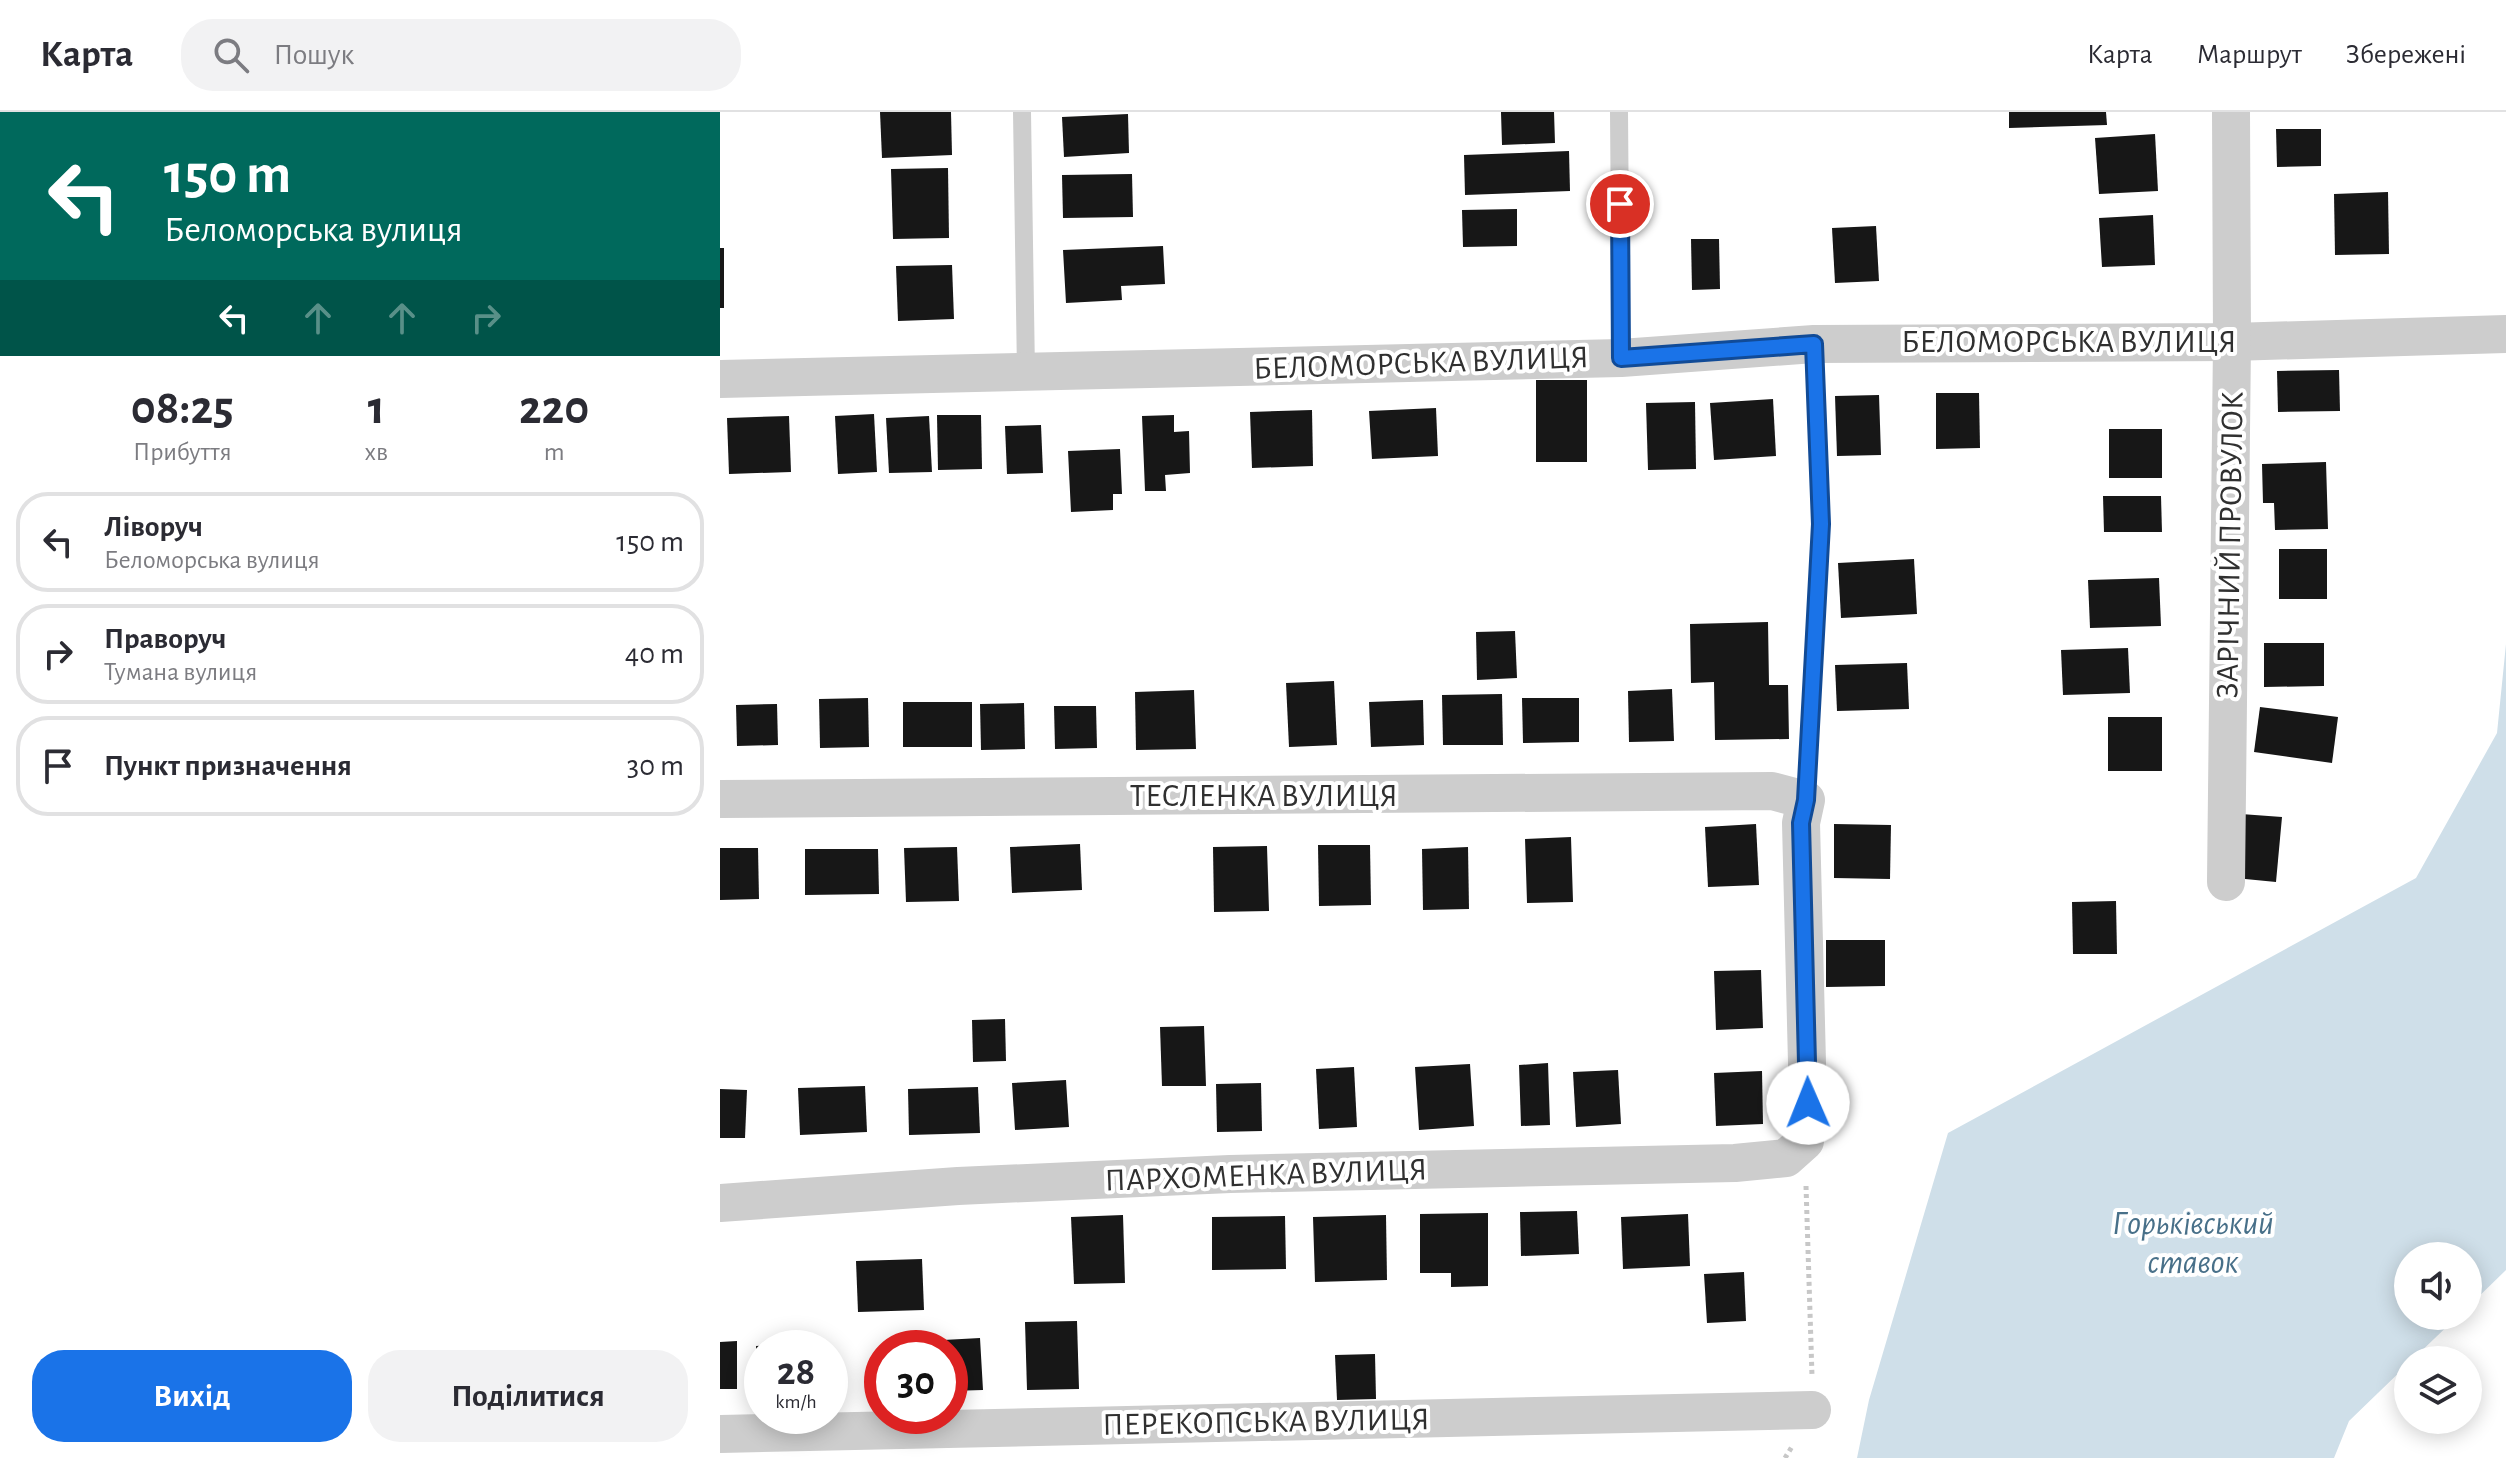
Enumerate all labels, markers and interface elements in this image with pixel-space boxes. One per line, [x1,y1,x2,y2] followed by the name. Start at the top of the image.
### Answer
[181,19,741,91] search box
[209,33,253,77] icon: search
[40,36,133,74] text: Карта
[273,40,354,70] text: Пошук
[2087,41,2153,69] text: Карта
[2197,41,2302,69] text: Маршрут
[2346,41,2466,69] text: Збережені
[32,144,136,248] icon: left
[164,147,291,203] text: 150 m
[1586,170,1654,238] pin
[1598,182,1642,226] icon: arrive
[164,212,463,248] text: Беломорська вулиця
[212,296,256,340] icon: left
[296,296,340,340] icon: ahead
[380,296,424,340] icon: ahead
[464,296,508,340] icon: right
[1901,326,2237,358] street label: БЕЛОМОРСЬКА ВУЛИЦЯ
[1253,341,1589,385] street label: БЕЛОМОРСЬКА ВУЛИЦЯ
[131,385,234,433] text: 08:25
[368,385,385,433] text: 1
[519,385,589,433] text: 220
[2211,391,2249,699] street label: ЗАРІЧНИЙ ПРОВУЛОК
[133,439,232,465] text: Прибуття
[365,439,388,465] text: хв
[544,439,564,465] text: m
[104,512,203,542] text: Ліворуч
[36,520,80,564] icon: left
[616,527,684,557] text: 150 m
[104,547,320,573] text: Беломорська вулиця
[104,624,226,654] text: Праворуч
[36,632,80,676] icon: right
[625,639,684,669] text: 40 m
[104,659,257,685] text: Тумана вулиця
[36,744,80,788] icon: arrive
[104,751,352,781] text: Пункт призначення
[627,751,684,781] text: 30 m
[1130,780,1398,812] street label: ТЕСЛЕНКА ВУЛИЦЯ
[1766,1061,1850,1145] position arrow
[1104,1153,1428,1197] street label: ПАРХОМЕНКА ВУЛИЦЯ
[2112,1207,2274,1280] water label: Горьківський ставок
[2394,1242,2482,1434] map controls
[2394,1242,2482,1330] button: sound
[864,1330,968,1434] speed limit sign: 30
[2394,1346,2482,1434] button: layers
[32,1350,352,1442] button: Вихід
[368,1350,688,1442] button: Поділитися
[777,1352,815,1392] text: 28
[775,1392,817,1412] text: km/h
[1102,1403,1430,1441] street label: ПЕРЕКОПСЬКА ВУЛИЦЯ

